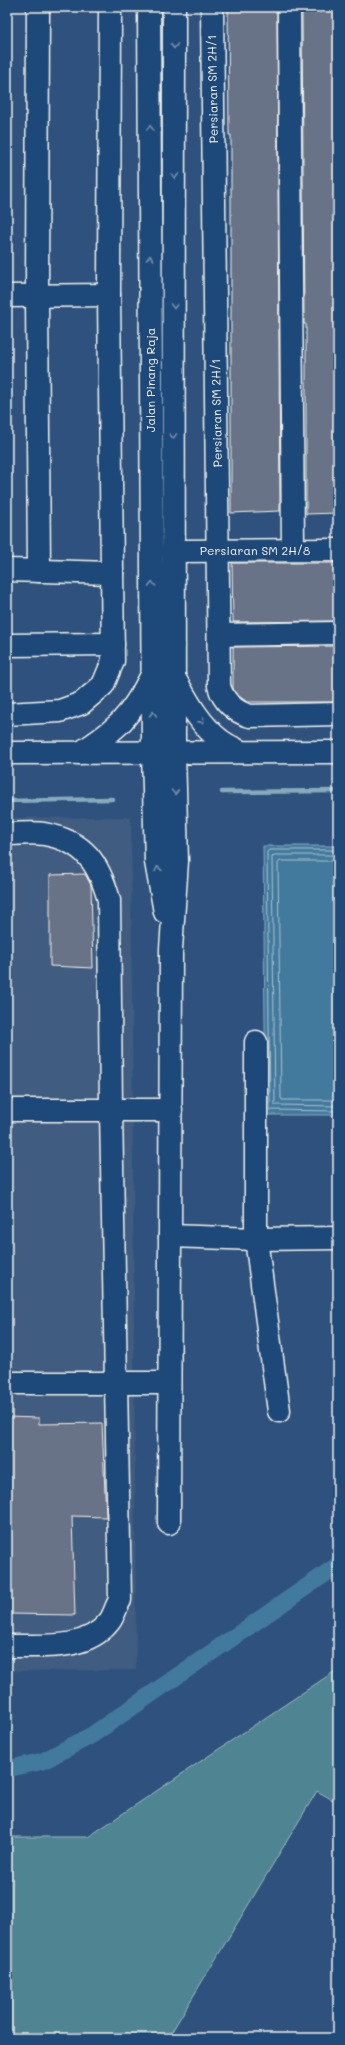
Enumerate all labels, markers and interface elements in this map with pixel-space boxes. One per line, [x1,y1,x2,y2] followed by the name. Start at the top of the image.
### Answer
[203,34,221,144] street label: Persiaran SM 2H/1
[170,43,178,49] one-way arrow
[145,125,154,131] one-way arrow
[171,173,179,179] one-way arrow
[146,255,154,261] one-way arrow
[170,303,178,309] one-way arrow
[142,328,158,432] street label: Jalan Pinang Raja
[207,358,225,468] street label: Persiaran SM 2H/1
[169,433,177,439] one-way arrow
[200,542,310,558] street label: Persiaran SM 2H/8
[148,581,156,587] one-way arrow
[149,711,157,717] one-way arrow
[197,716,204,723] one-way arrow
[171,789,179,795] one-way arrow
[154,866,162,872] one-way arrow

